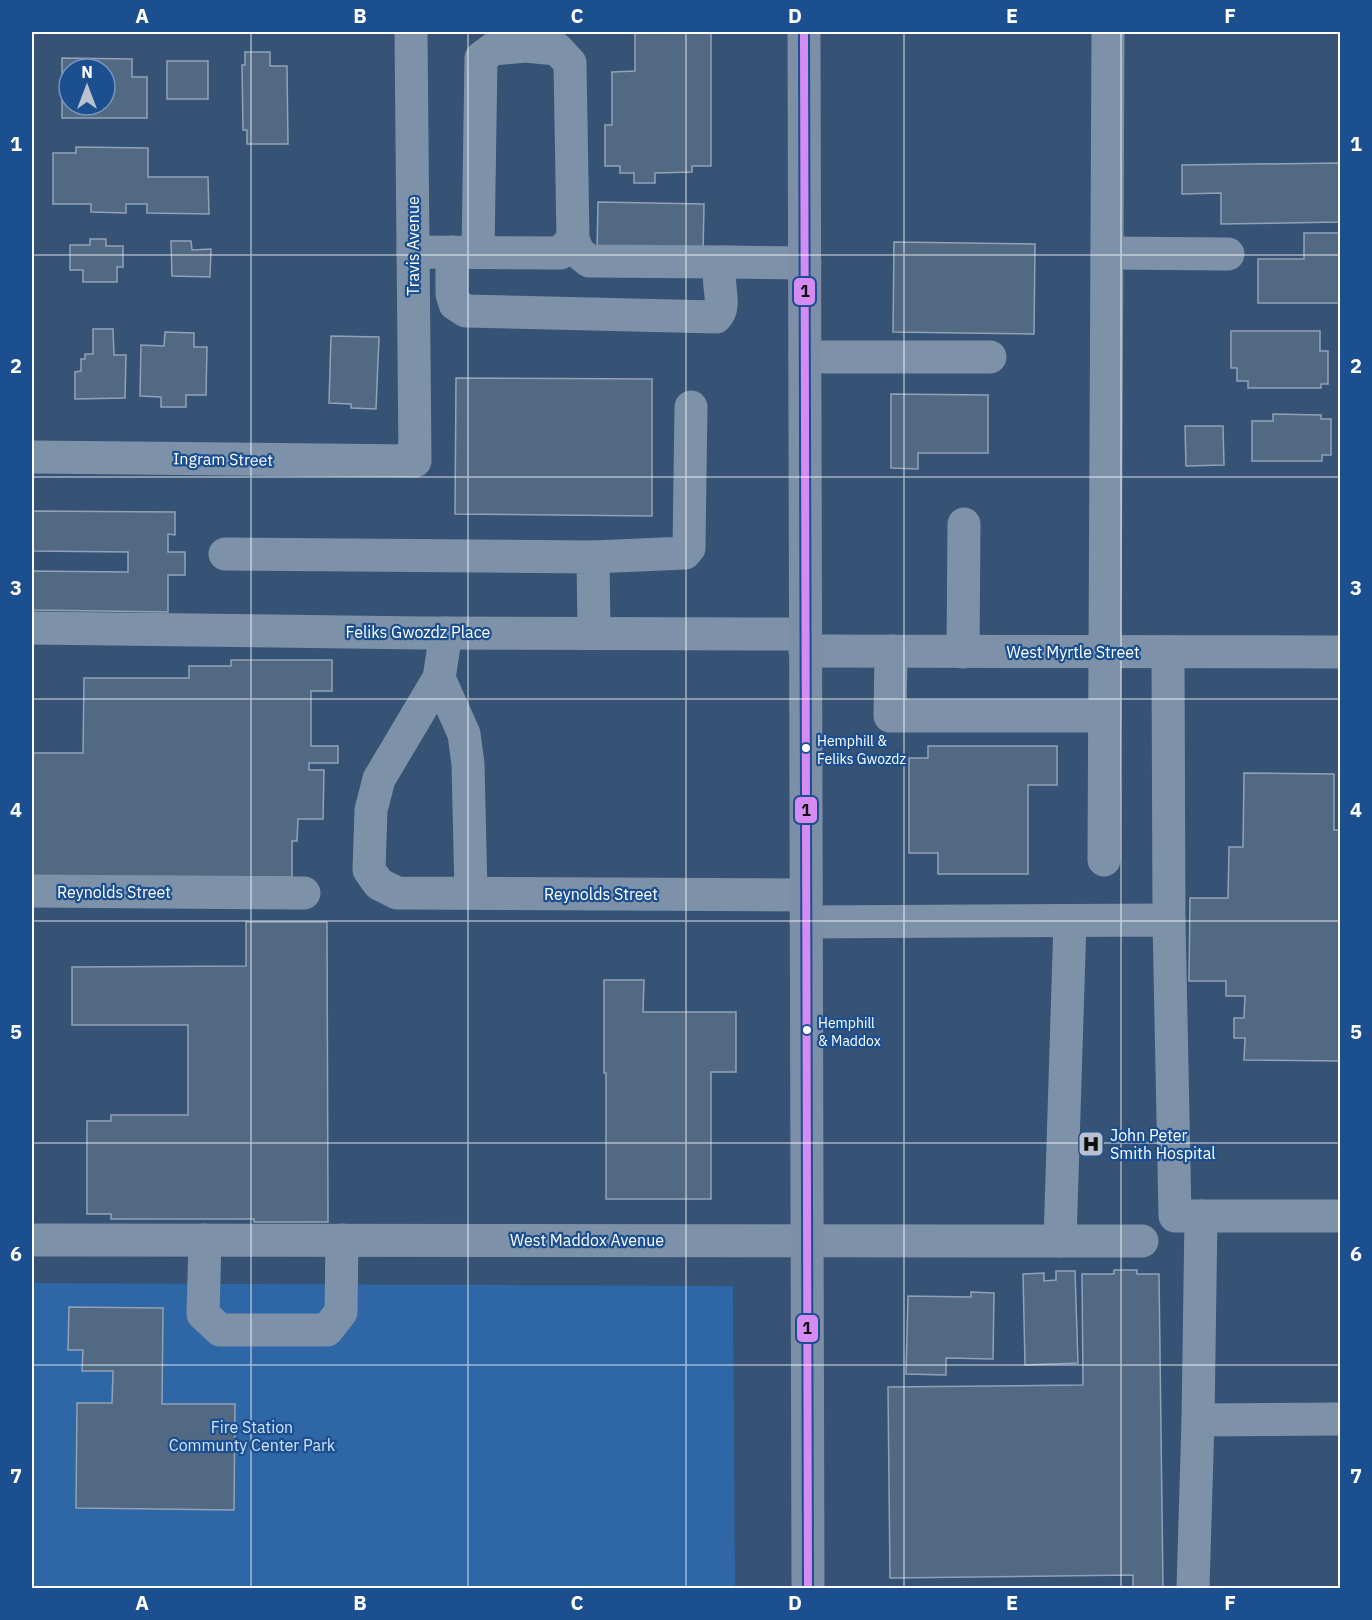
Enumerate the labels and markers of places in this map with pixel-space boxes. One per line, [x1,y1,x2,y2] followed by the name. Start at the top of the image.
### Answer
[817,732,906,768] place label: Hemphill & Feliks Gwozdz
[800,742,812,754] marker: Hemphill & Feliks Gwozdz
[818,1014,881,1050] place label: Hemphill & Maddox
[801,1024,813,1036] marker: Hemphill & Maddox
[1110,1125,1216,1163] place label: John Peter Smith Hospital
[1076,1129,1106,1159] hospital icon: John Peter Smith Hospital

